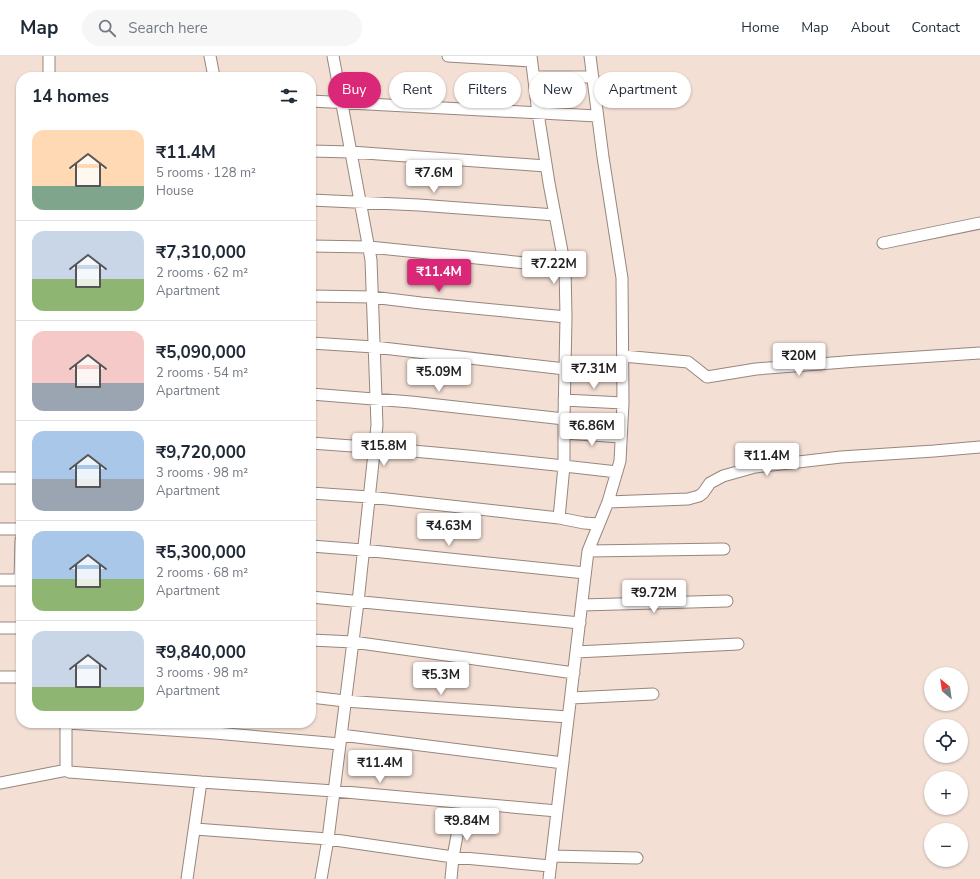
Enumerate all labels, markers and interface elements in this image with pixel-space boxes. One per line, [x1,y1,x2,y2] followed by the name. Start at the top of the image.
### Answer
[82,10,362,46] search box
[20,15,58,41] text: Map
[96,17,118,39] icon: search
[128,18,208,38] text: Search here
[741,18,779,37] text: Home
[801,18,829,37] text: Map
[851,18,890,37] text: About
[912,18,960,37] text: Contact
[328,72,381,108] chip: Buy
[389,72,446,108] chip: Rent
[454,72,521,108] chip: Filters
[529,72,586,108] chip: New
[594,72,691,108] chip: Apartment
[32,85,109,108] text: 14 homes
[278,85,300,107] icon: filters
[156,141,216,164] text: ₹11.4M
[64,146,112,194] icon: home
[406,160,462,194] pin: ₹7.6M
[156,164,256,182] text: 5 rooms · 128 m²
[415,164,453,182] text: ₹7.6M
[156,182,194,200] text: House
[156,241,246,264] text: ₹7,310,000
[64,247,112,295] icon: home
[521,251,587,285] pin: ₹7.22M
[531,255,577,273] text: ₹7.22M
[406,259,472,293] pin: ₹11.4M
[416,263,462,281] text: ₹11.4M
[156,264,248,282] text: 2 rooms · 62 m²
[156,282,219,300] text: Apartment
[156,341,246,364] text: ₹5,090,000
[775,343,823,377] pin: ₹20M
[64,347,112,395] icon: home
[782,347,816,365] text: ₹20M
[561,356,627,390] pin: ₹7.31M
[406,359,472,393] pin: ₹5.09M
[571,360,617,378] text: ₹7.31M
[416,363,462,381] text: ₹5.09M
[156,364,248,382] text: 2 rooms · 54 m²
[156,382,219,400] text: Apartment
[559,413,625,447] pin: ₹6.86M
[569,417,615,435] text: ₹6.86M
[351,433,417,467] pin: ₹15.8M
[361,437,407,455] text: ₹15.8M
[156,441,246,464] text: ₹9,720,000
[734,443,800,477] pin: ₹11.4M
[64,447,112,495] icon: home
[744,447,790,465] text: ₹11.4M
[156,464,248,482] text: 3 rooms · 98 m²
[156,482,219,500] text: Apartment
[416,513,482,547] pin: ₹4.63M
[426,517,472,535] text: ₹4.63M
[156,541,246,564] text: ₹5,300,000
[64,547,112,595] icon: home
[156,564,248,582] text: 2 rooms · 68 m²
[621,580,687,614] pin: ₹9.72M
[156,582,219,600] text: Apartment
[631,584,677,602] text: ₹9.72M
[156,641,246,664] text: ₹9,840,000
[64,647,112,695] icon: home
[413,662,469,696] pin: ₹5.3M
[156,664,248,682] text: 3 rooms · 98 m²
[422,666,460,684] text: ₹5.3M
[924,667,968,711] north arrow
[924,667,968,867] map controls
[156,682,219,700] text: Apartment
[924,719,968,763] button: locate
[347,750,413,784] pin: ₹11.4M
[357,754,403,772] text: ₹11.4M
[924,771,968,815] button: +
[434,808,500,842] pin: ₹9.84M
[444,812,490,830] text: ₹9.84M
[924,823,968,867] button: −

